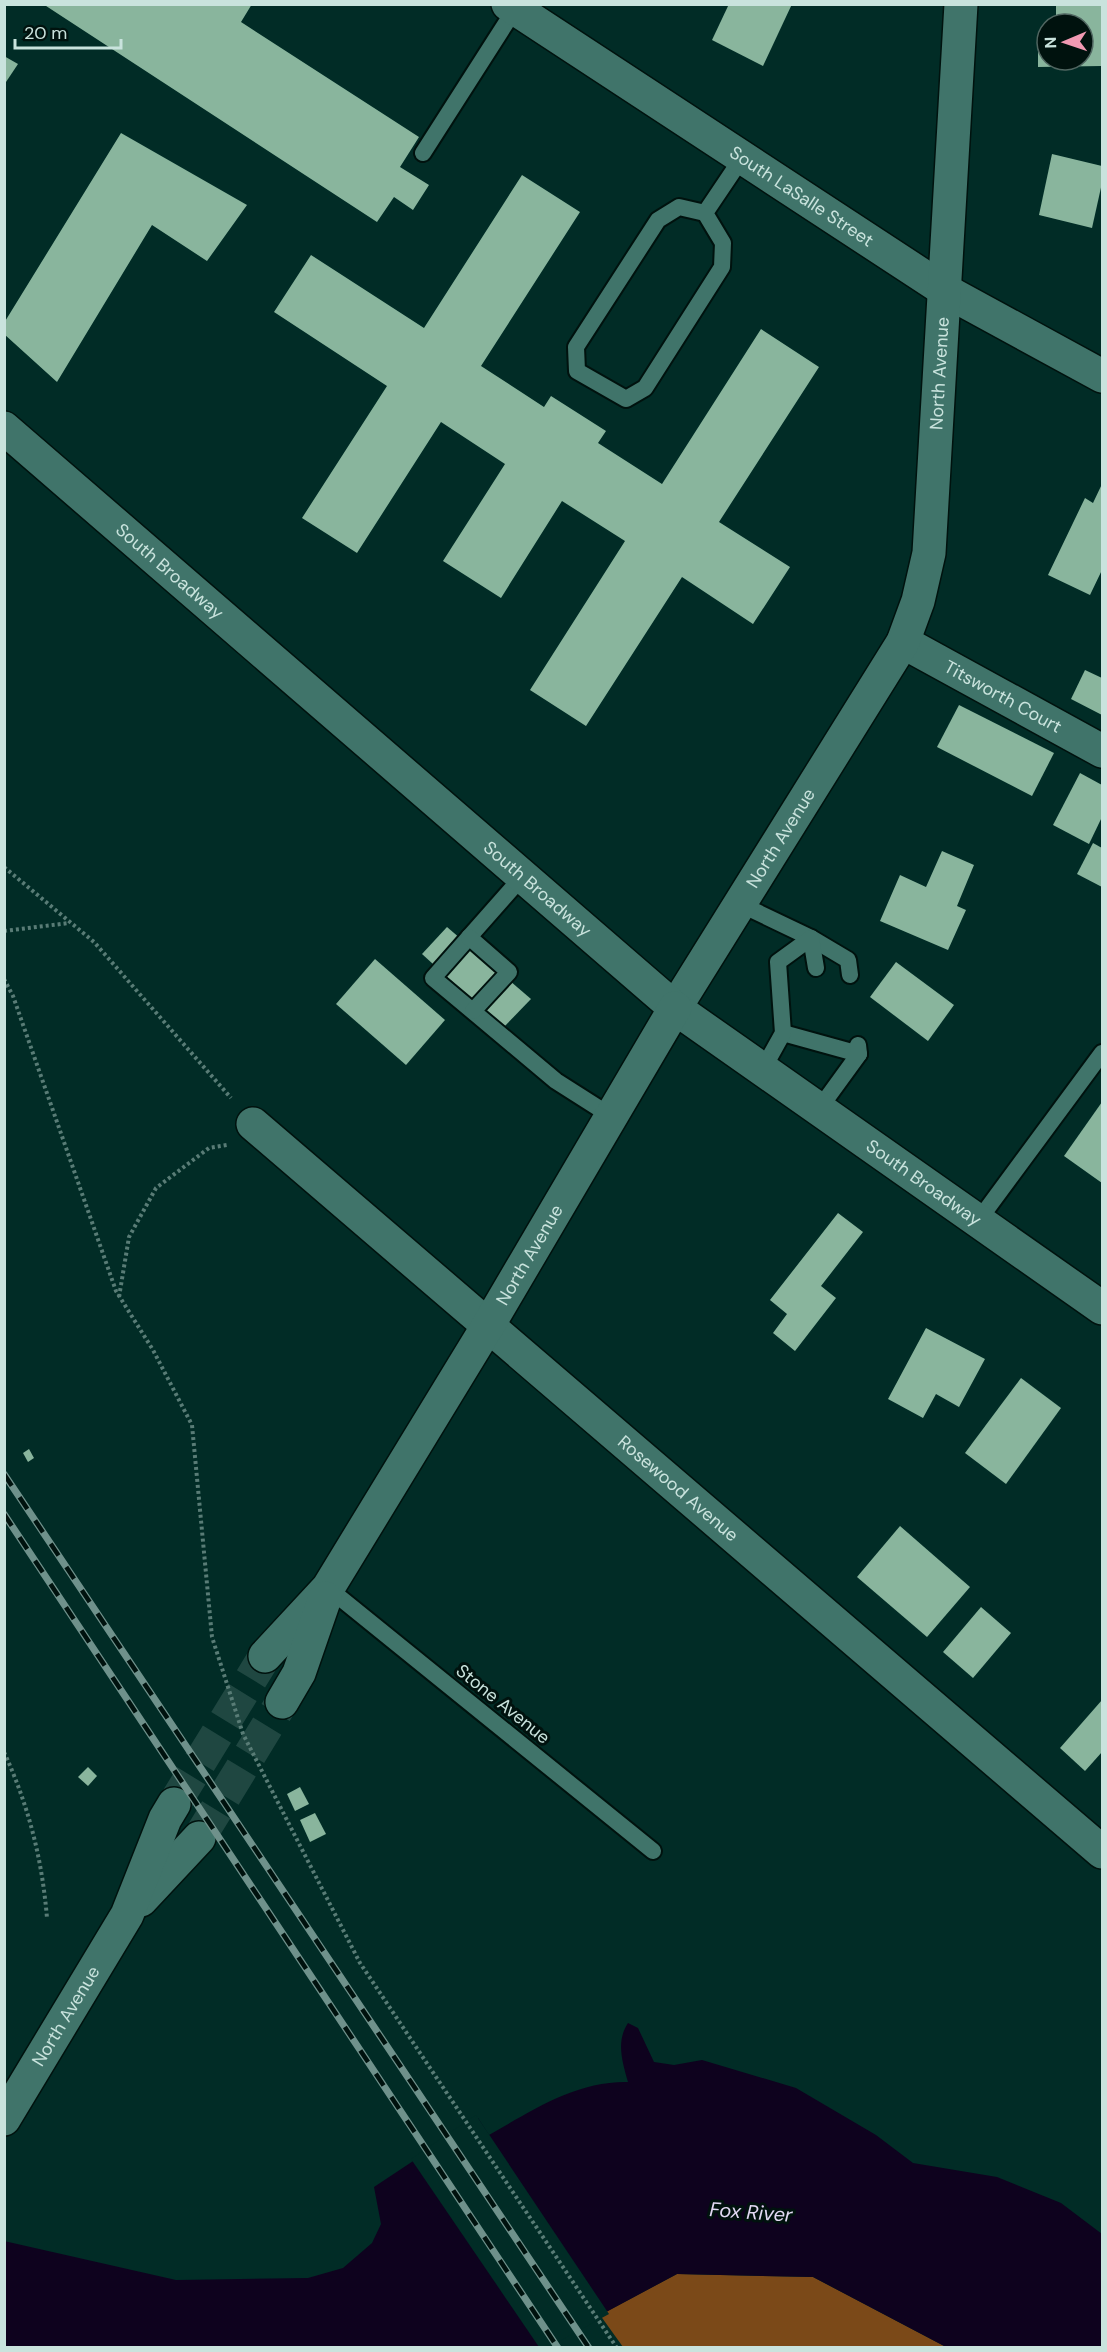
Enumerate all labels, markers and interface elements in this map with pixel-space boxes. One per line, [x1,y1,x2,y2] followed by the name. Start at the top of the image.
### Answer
[15,12,122,50] scale bar
[1035,12,1095,72] north arrow
[24,21,67,45] text: 20 m
[1040,36,1061,49] text: N
[725,140,878,252] street label: South LaSalle Street
[924,316,955,431] street label: North Avenue
[111,518,229,625] street label: South Broadway
[940,655,1066,739] street label: Titsworth Court
[741,784,821,893] street label: North Avenue
[478,836,597,942] street label: South Broadway
[861,1134,986,1232] street label: South Broadway
[491,1200,569,1310] street label: North Avenue
[613,1430,744,1547] street label: Rosewood Avenue
[451,1659,555,1749] street label: Stone Avenue
[26,1962,105,2071] street label: North Avenue
[709,2196,794,2228] water label: Fox River

